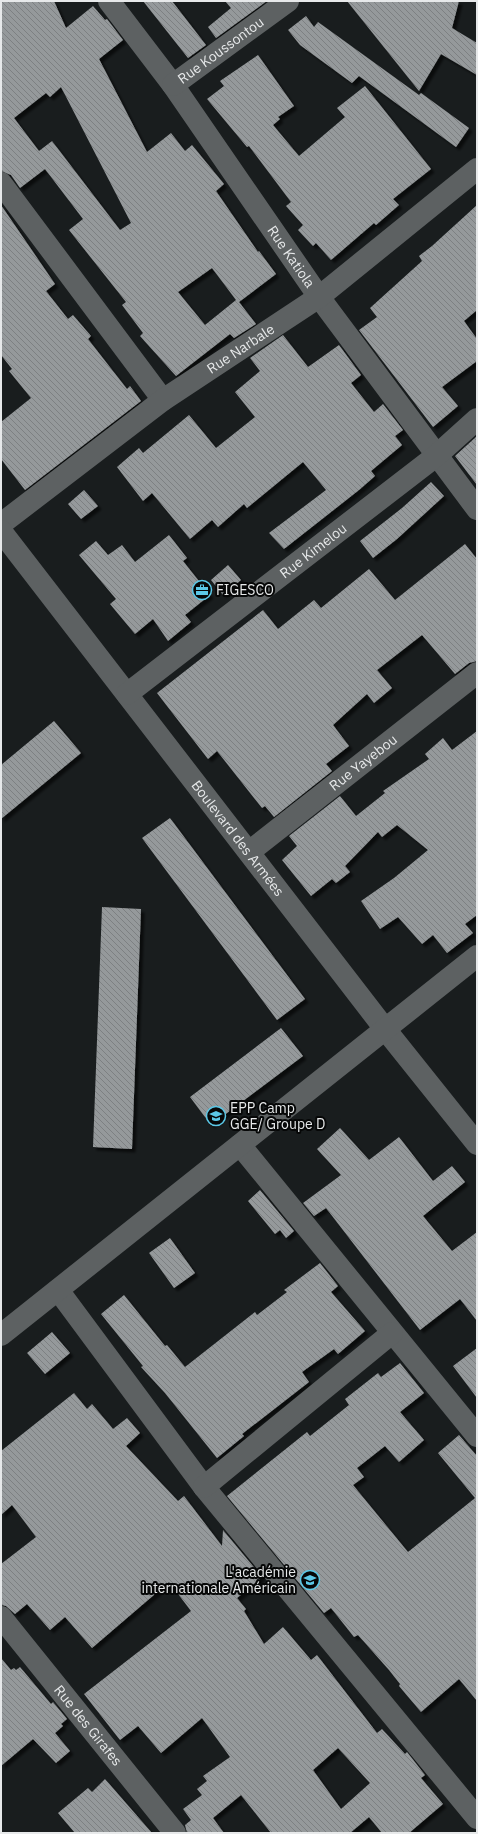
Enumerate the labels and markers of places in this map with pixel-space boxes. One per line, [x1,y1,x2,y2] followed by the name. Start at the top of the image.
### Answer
[191,579,213,601] office icon: FIGESCO
[216,581,274,599] place label: FIGESCO
[230,1099,325,1133] place label: EPP Camp GGE/ Groupe D
[205,1105,227,1127] school or university icon: EPP Camp GGE/ Groupe D
[141,1563,296,1597] place label: L'académie internationale Américain
[299,1569,321,1591] school or university icon: L'académie internationale Américain

